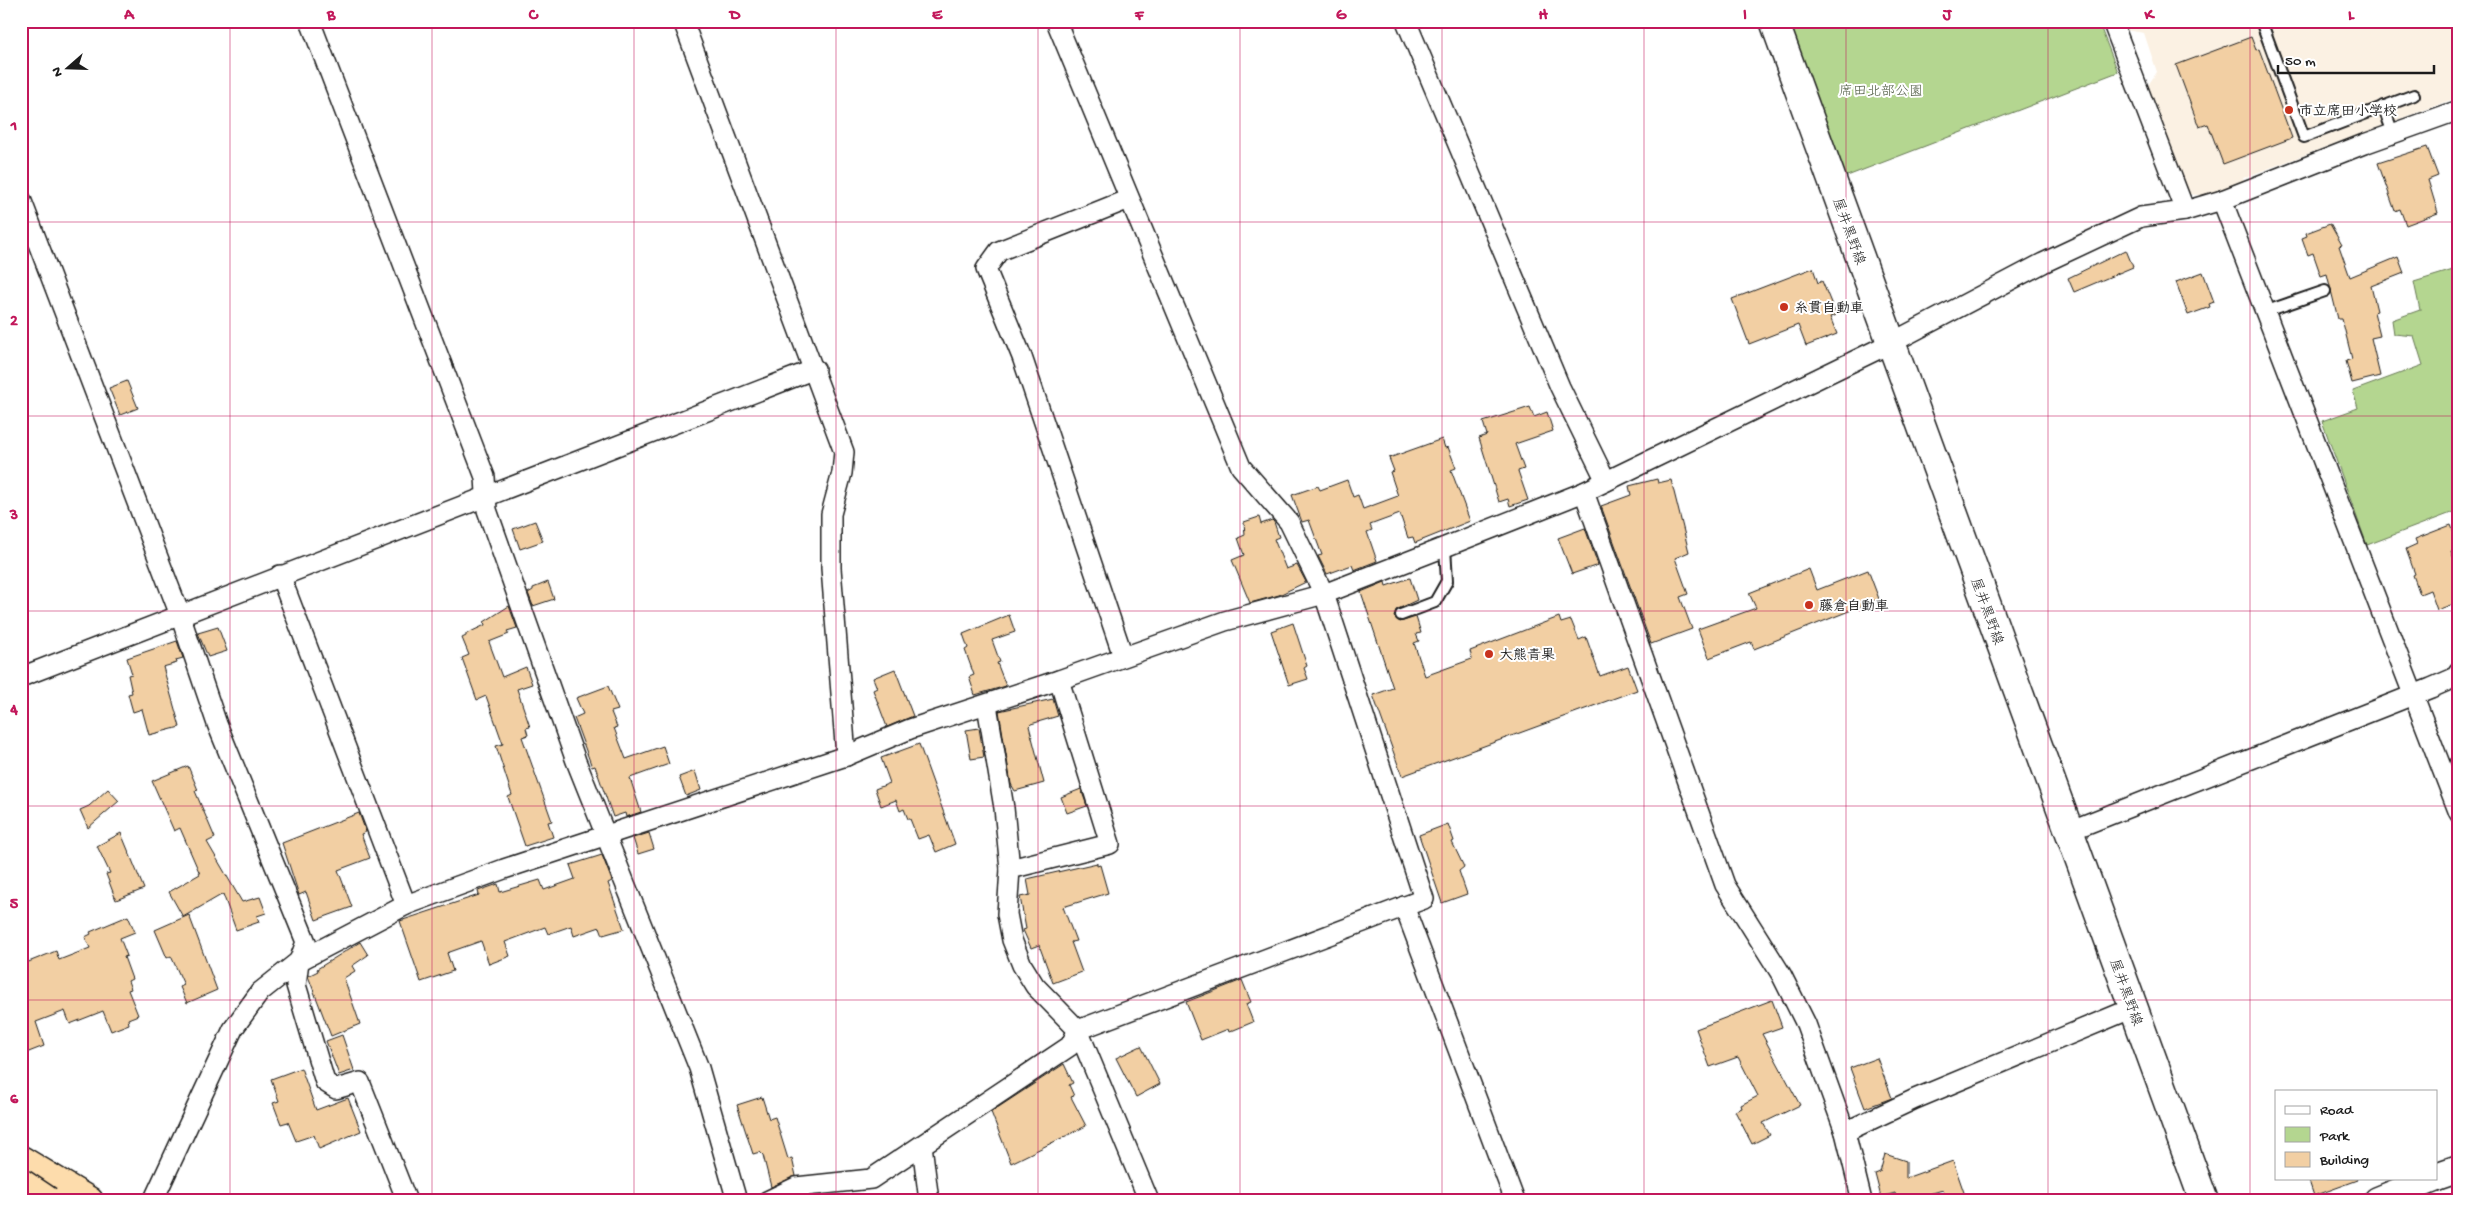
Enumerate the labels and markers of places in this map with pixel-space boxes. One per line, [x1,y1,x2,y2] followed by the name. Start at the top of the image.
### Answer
[2283,104,2295,116] marker: 市立席田小学校
[2299,104,2397,121] place label: 市立席田小学校
[1794,300,1864,318] place label: 糸貫自動車
[1778,301,1790,313] marker: 糸貫自動車
[1803,599,1815,611] marker: 藤倉自動車
[1819,599,1889,616] place label: 藤倉自動車
[1499,647,1555,665] place label: 大熊青果
[1483,648,1495,660] marker: 大熊青果

